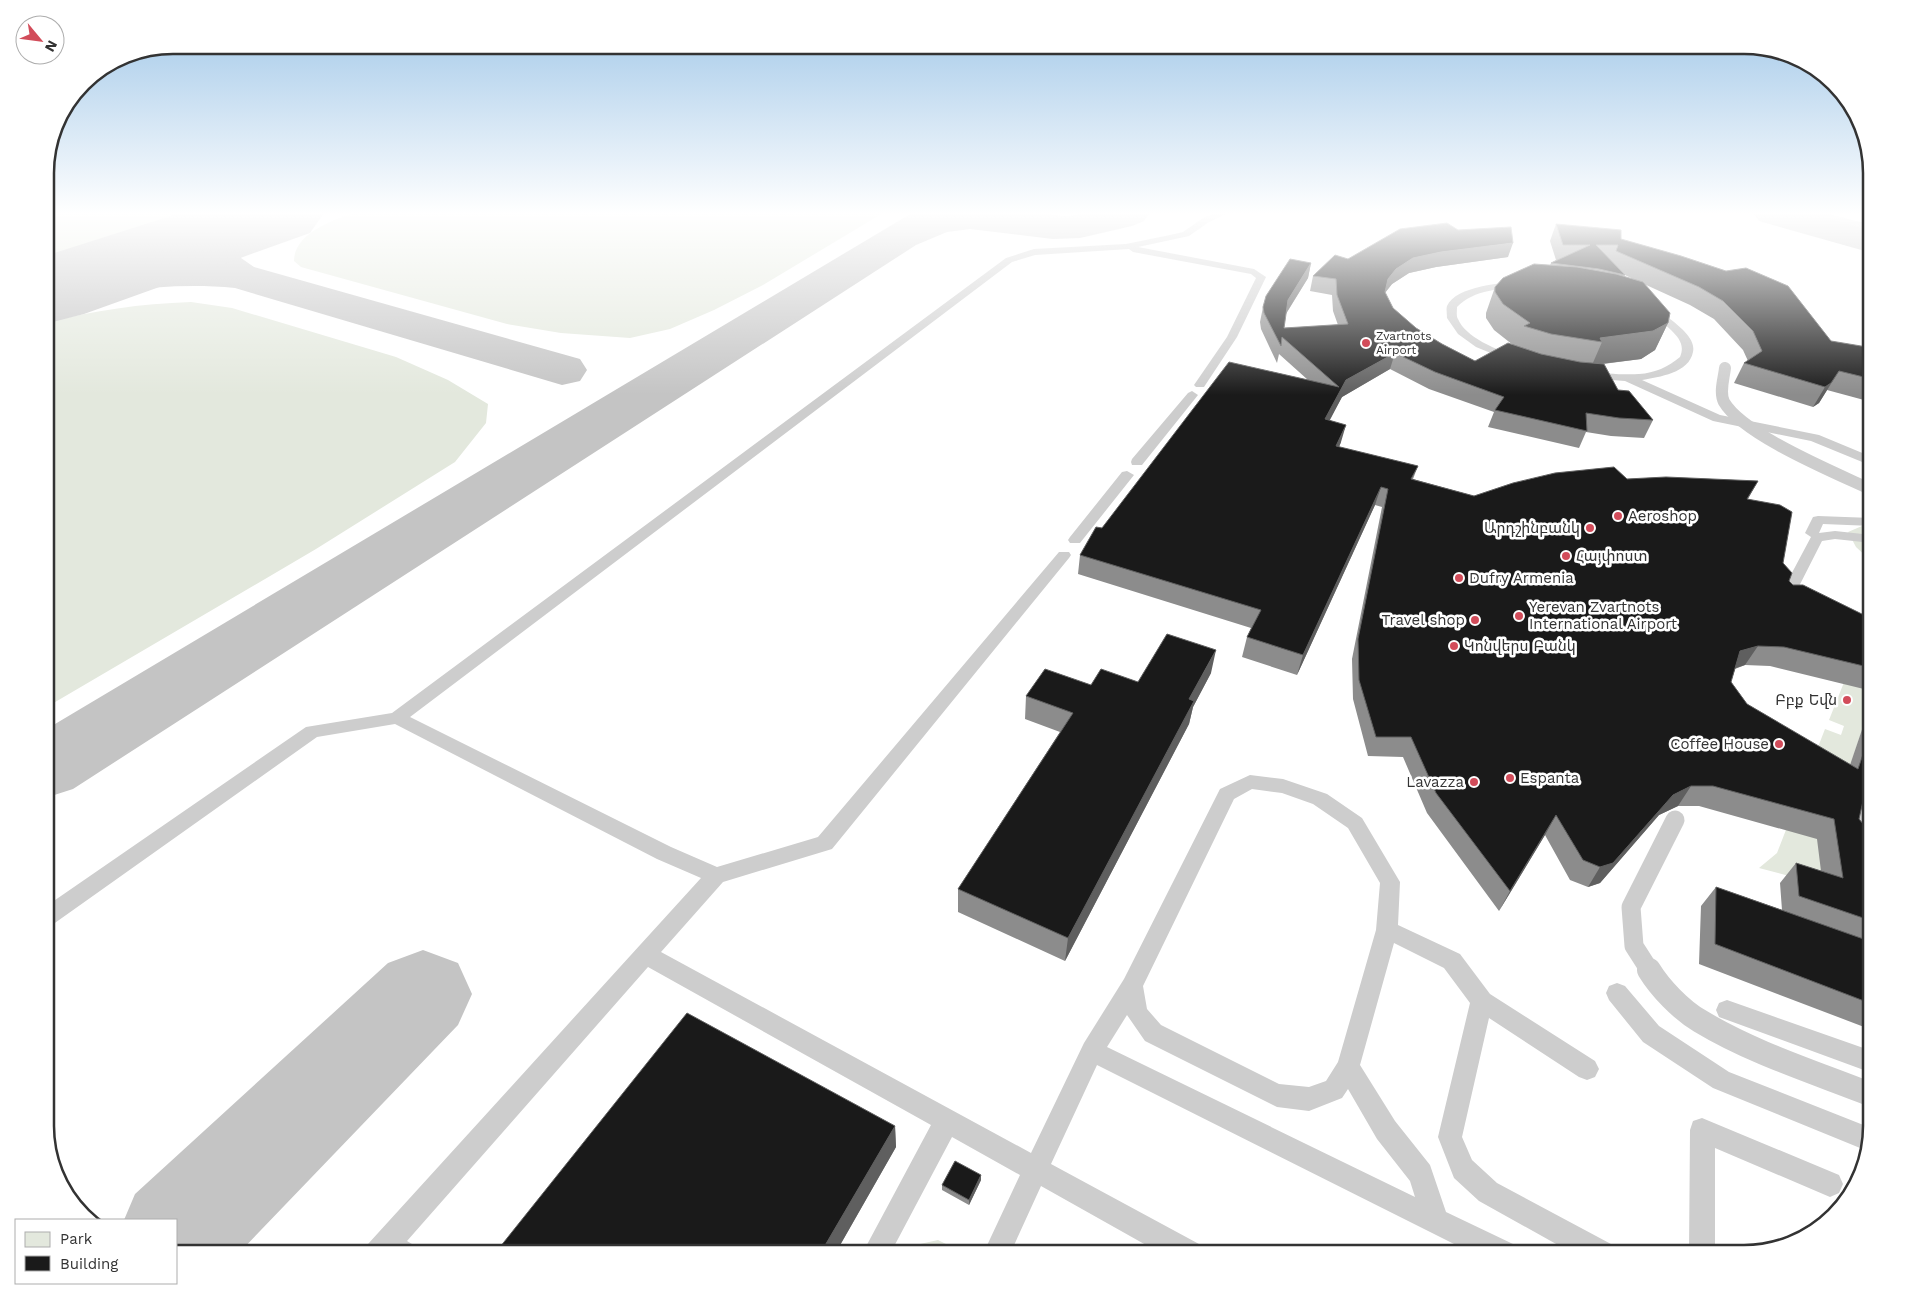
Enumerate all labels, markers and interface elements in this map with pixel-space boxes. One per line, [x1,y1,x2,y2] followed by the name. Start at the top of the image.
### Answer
[15,15,65,65] north arrow
[42,38,61,55] text: N
[1376,329,1432,357] place label: Zvartnots Airport
[1360,337,1372,349] marker: Zvartnots Airport
[1628,507,1697,525] place label: Aeroshop
[1612,510,1624,522] marker: Aeroshop
[1484,519,1580,537] place label: Արդշինբանկ
[1584,522,1596,534] marker: Արդշինբանկ
[1576,547,1647,565] place label: Հայփոստ
[1560,550,1572,562] marker: Հայփոստ
[1469,569,1574,587] place label: Dufry Armenia
[1453,572,1465,584] marker: Dufry Armenia
[1529,598,1678,633] place label: Yerevan Zvartnots International Airport
[1513,610,1525,622] marker: Yerevan Zvartnots International Airport
[1382,611,1465,629] place label: Travel shop
[1469,614,1481,626] marker: Travel shop
[1464,637,1576,655] place label: Կոնվերս Բանկ
[1448,640,1460,652] marker: Կոնվերս Բանկ
[1775,691,1837,709] place label: Բբք Եվն
[1841,694,1853,706] marker: Բբք Եվն
[1670,735,1769,753] place label: Coffee House
[1773,738,1785,750] marker: Coffee House
[1520,769,1580,787] place label: Espanta
[1504,772,1516,784] marker: Espanta
[1406,773,1465,791] place label: Lavazza
[1468,776,1480,788] marker: Lavazza
[15,1219,178,1284] legend
[60,1230,93,1248] text: Park
[60,1255,118,1273] text: Building

